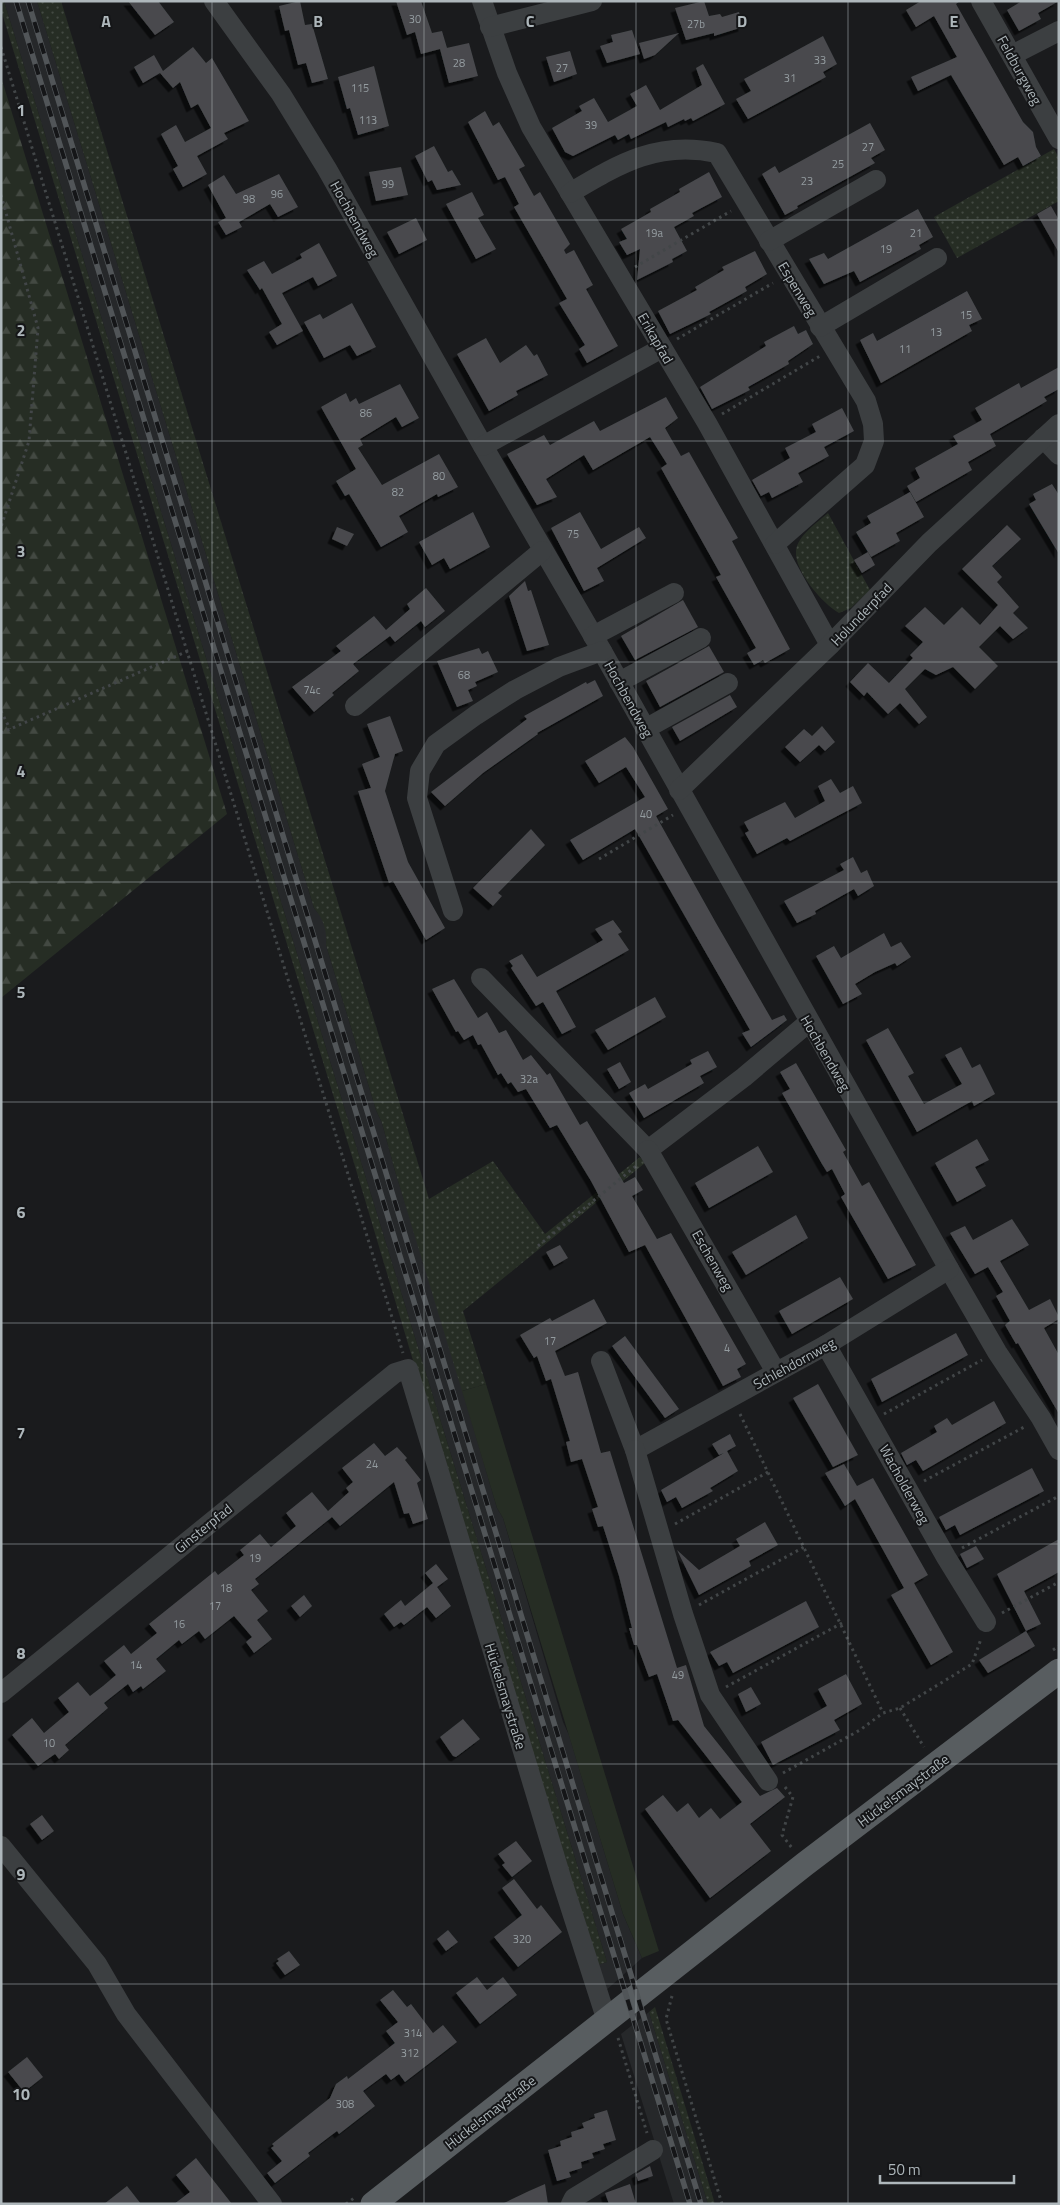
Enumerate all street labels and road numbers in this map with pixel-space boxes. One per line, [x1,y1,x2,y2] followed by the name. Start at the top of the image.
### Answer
[992,31,1048,109] street label: Feldburgweg
[325,177,385,261] street label: Hochbendweg
[773,257,823,321] street label: Espenweg
[633,309,679,367] street label: Erikapfad
[825,578,897,650] street label: Holunderpfad
[599,657,659,741] street label: Hochbendweg
[796,1011,856,1095] street label: Hochbendweg
[687,1226,739,1294] street label: Eschenweg
[749,1332,839,1394] street label: Schlehdornweg
[875,1441,935,1527] street label: Wacholderweg
[170,1498,236,1558] street label: Ginsterpfad
[480,1640,532,1752] street label: Hückelsmaystraße
[853,1749,953,1831] street label: Hückelsmaystraße
[440,2070,540,2154] street label: Hückelsmaystraße

